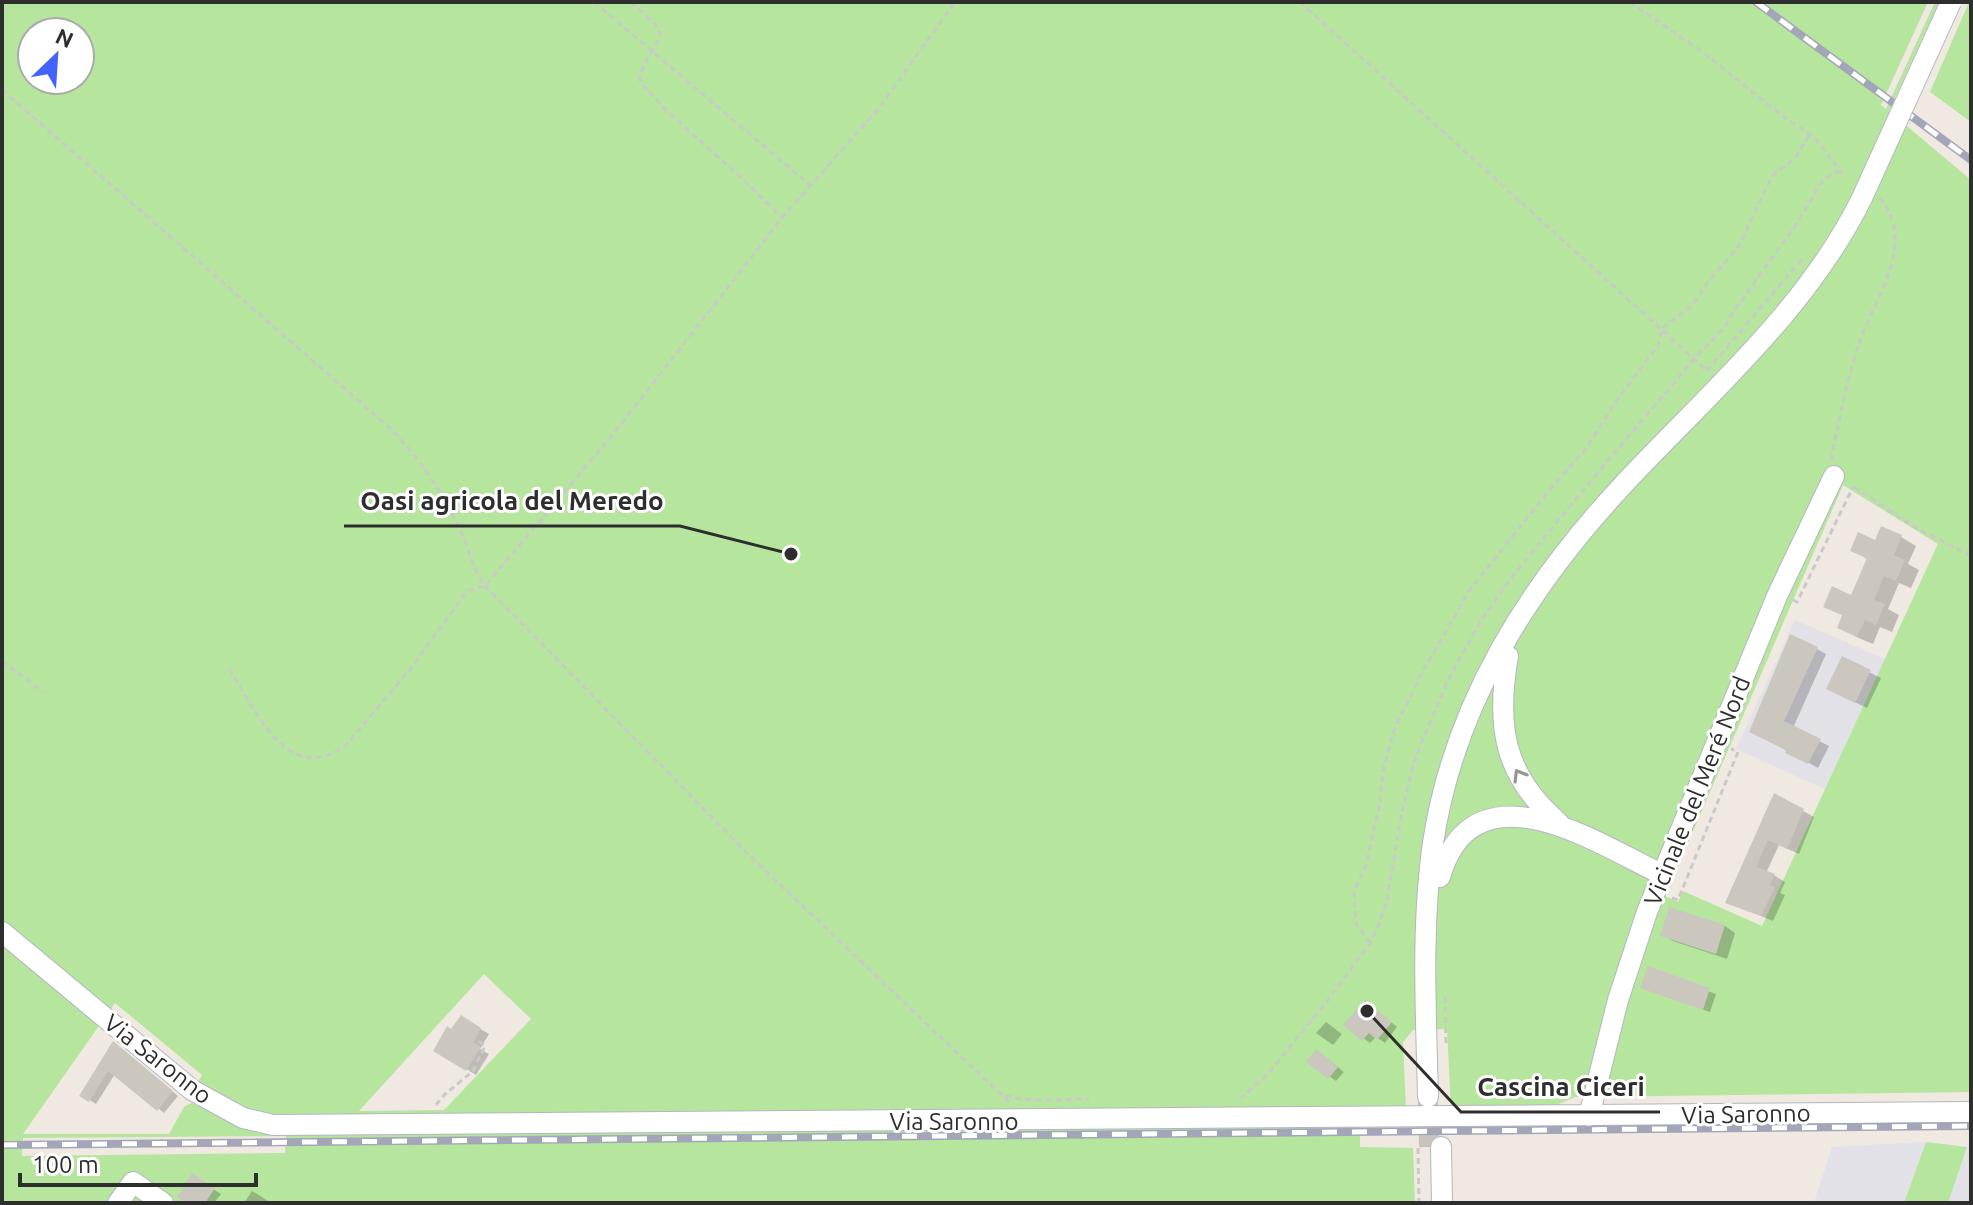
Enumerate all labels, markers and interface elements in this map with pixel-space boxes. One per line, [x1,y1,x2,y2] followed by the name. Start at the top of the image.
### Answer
[16,16,96,96] north arrow
[52,23,77,52] text: N
[344,476,680,526] callout: Oasi agricola del Meredo
[360,486,664,515] text: Oasi agricola del Meredo
[1639,672,1755,910] street label: Vicinale del Meré Nord
[1513,769,1529,784] one-way arrow
[99,1009,217,1109] street label: Via Saronno
[1461,1062,1660,1112] callout: Cascina Ciceri
[1477,1072,1645,1101] text: Cascina Ciceri
[1681,1099,1811,1129] street label: Via Saronno
[889,1108,1019,1135] street label: Via Saronno
[20,1137,256,1187] scale bar
[32,1151,99,1178] text: 100 m

